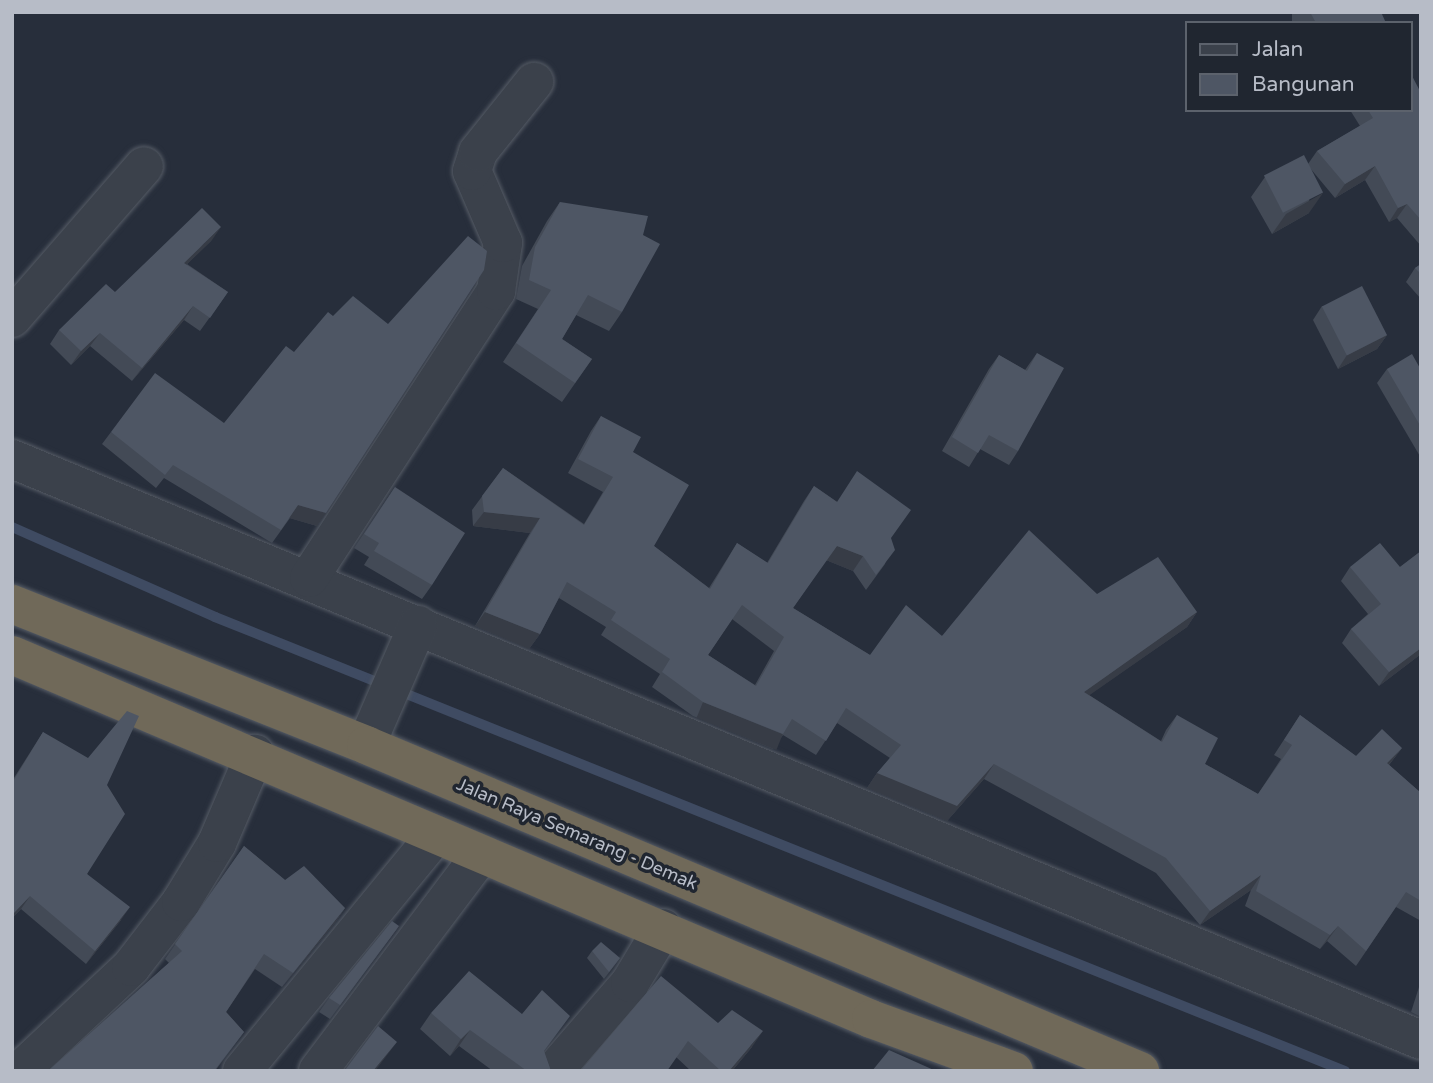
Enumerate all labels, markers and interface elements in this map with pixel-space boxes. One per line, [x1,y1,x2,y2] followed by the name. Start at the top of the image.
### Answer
[1184,21,1412,112] legend
[1252,37,1303,62] text: Jalan
[1252,72,1355,97] text: Bangunan
[453,773,701,895] street label: Jalan Raya Semarang - Demak

